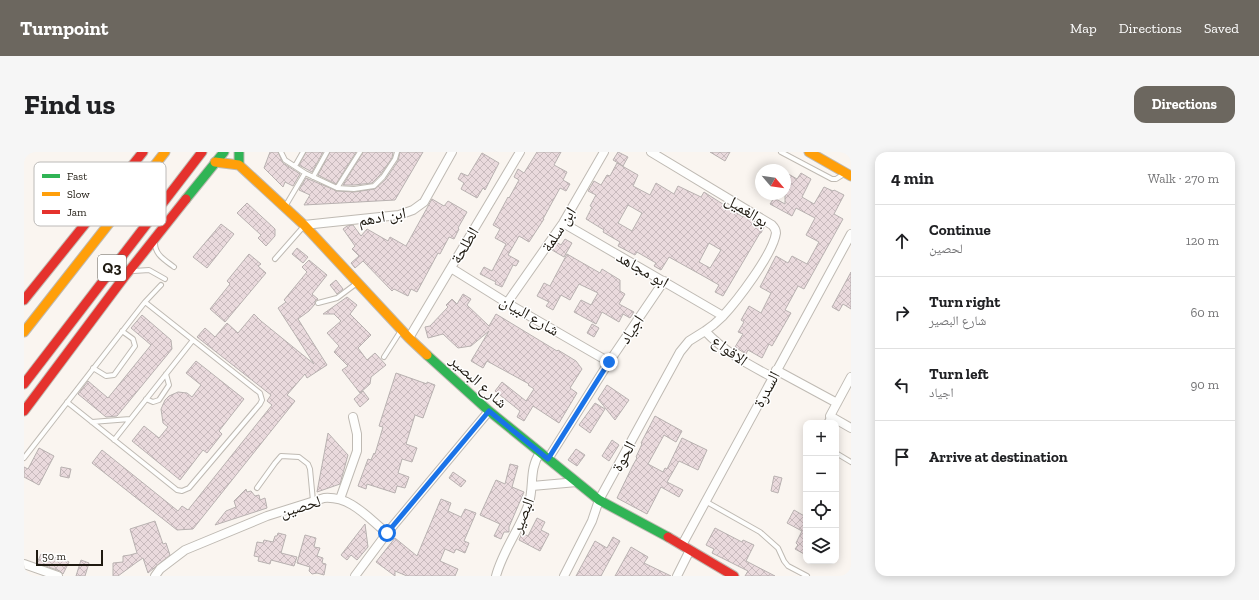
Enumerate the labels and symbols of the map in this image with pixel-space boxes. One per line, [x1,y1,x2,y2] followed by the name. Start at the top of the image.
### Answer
[34,162,166,226] legend
[755,164,791,200] north arrow
[67,170,88,183] text: Fast
[67,188,90,201] text: Slow
[721,190,772,232] street label: بوالغميل
[357,203,408,231] street label: ابن ادهم
[537,203,581,256] street label: ابن سلمة
[67,206,87,219] text: Jam
[446,224,483,267] street label: الطلحة
[613,247,672,292] street label: ابو مجاهد
[98,255,126,281] road number: Q3
[496,291,563,341] street label: شارع البيان
[615,311,648,347] street label: اجياد
[707,331,751,371] street label: الاقواع
[445,350,511,413] street label: شارع البصير
[600,353,618,371] route end
[749,368,784,411] street label: السدرة
[607,438,639,475] street label: الحوة
[277,491,323,523] street label: لحصين
[506,495,538,537] street label: البصير
[378,524,396,542] route start
[36,548,103,567] scale bar

